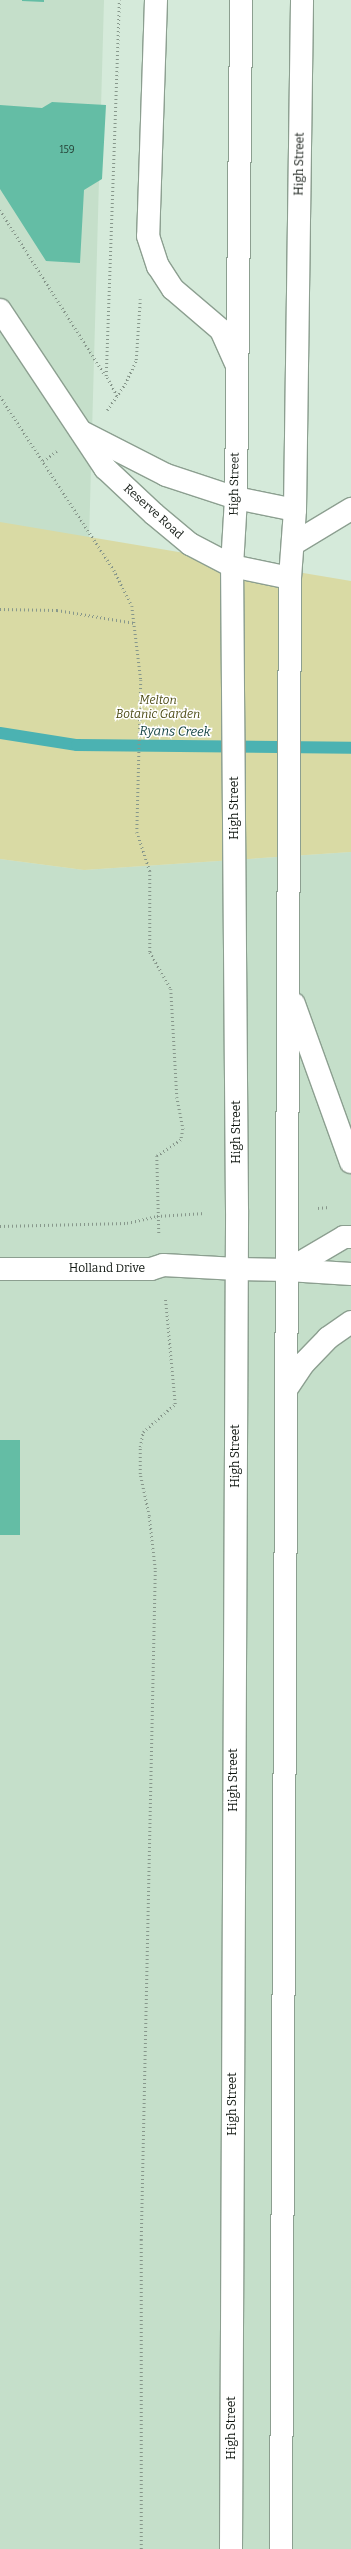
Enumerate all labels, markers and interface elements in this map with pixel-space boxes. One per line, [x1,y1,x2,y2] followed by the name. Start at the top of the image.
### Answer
[292,132,308,196] street label: High Street
[59,145,75,157] house number: 159
[227,452,243,516] street label: High Street
[120,482,186,542] street label: Reserve Road
[116,694,200,722] park label: Melton Botanic Garden
[139,724,211,740] water label: Ryans Creek
[228,776,242,840] street label: High Street
[230,1100,244,1164] street label: High Street
[69,1262,145,1276] street label: Holland Drive
[229,1424,243,1488] street label: High Street
[227,1748,241,1812] street label: High Street
[226,2072,240,2136] street label: High Street
[225,2396,239,2460] street label: High Street

